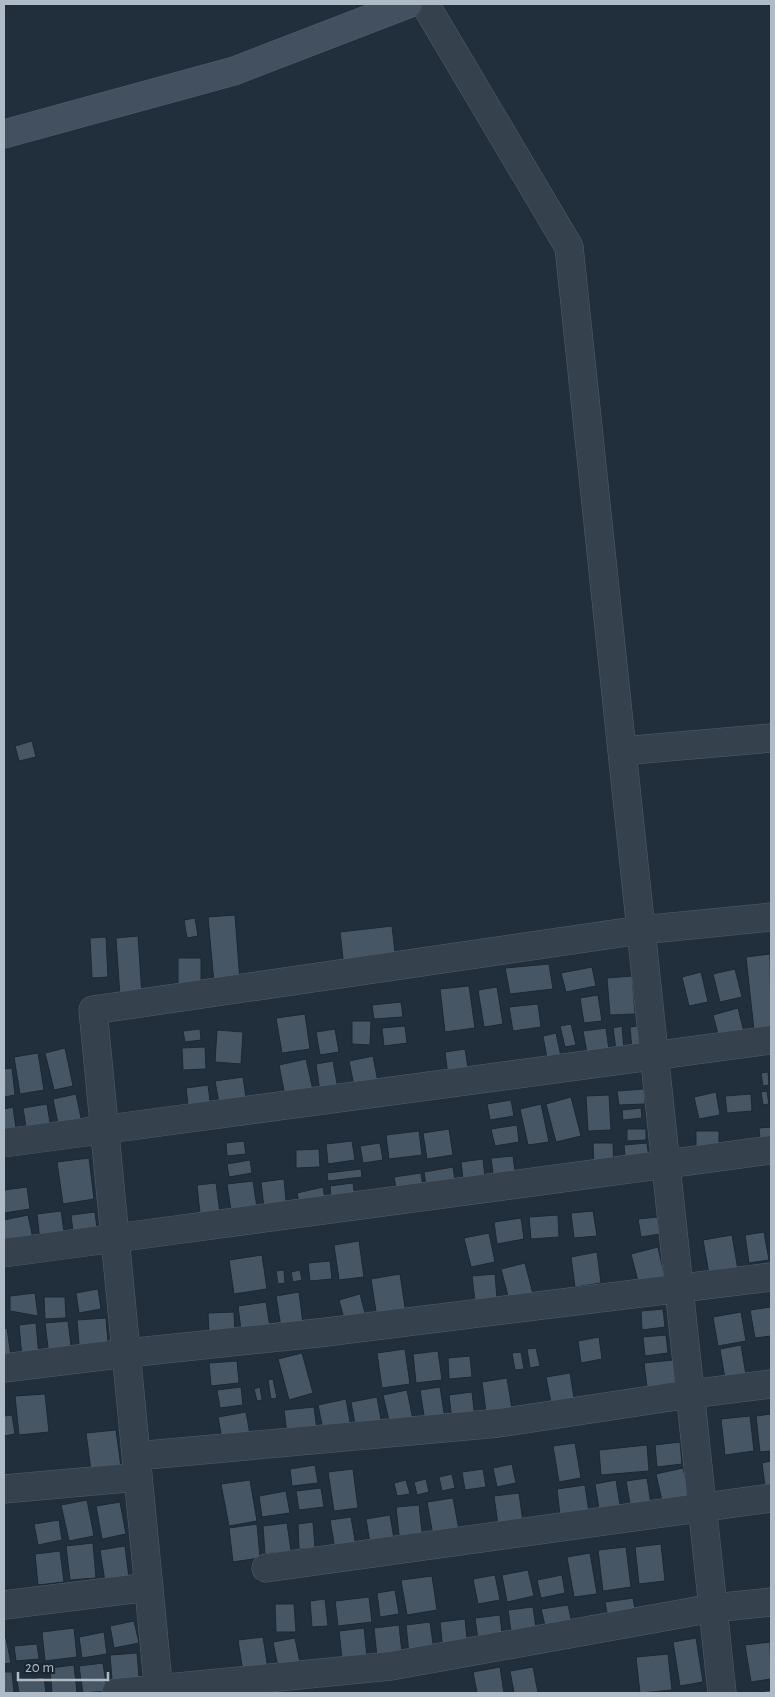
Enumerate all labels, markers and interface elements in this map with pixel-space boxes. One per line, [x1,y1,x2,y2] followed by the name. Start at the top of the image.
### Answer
[18,1650,108,1682] scale bar
[25,1660,54,1675] text: 20 m

